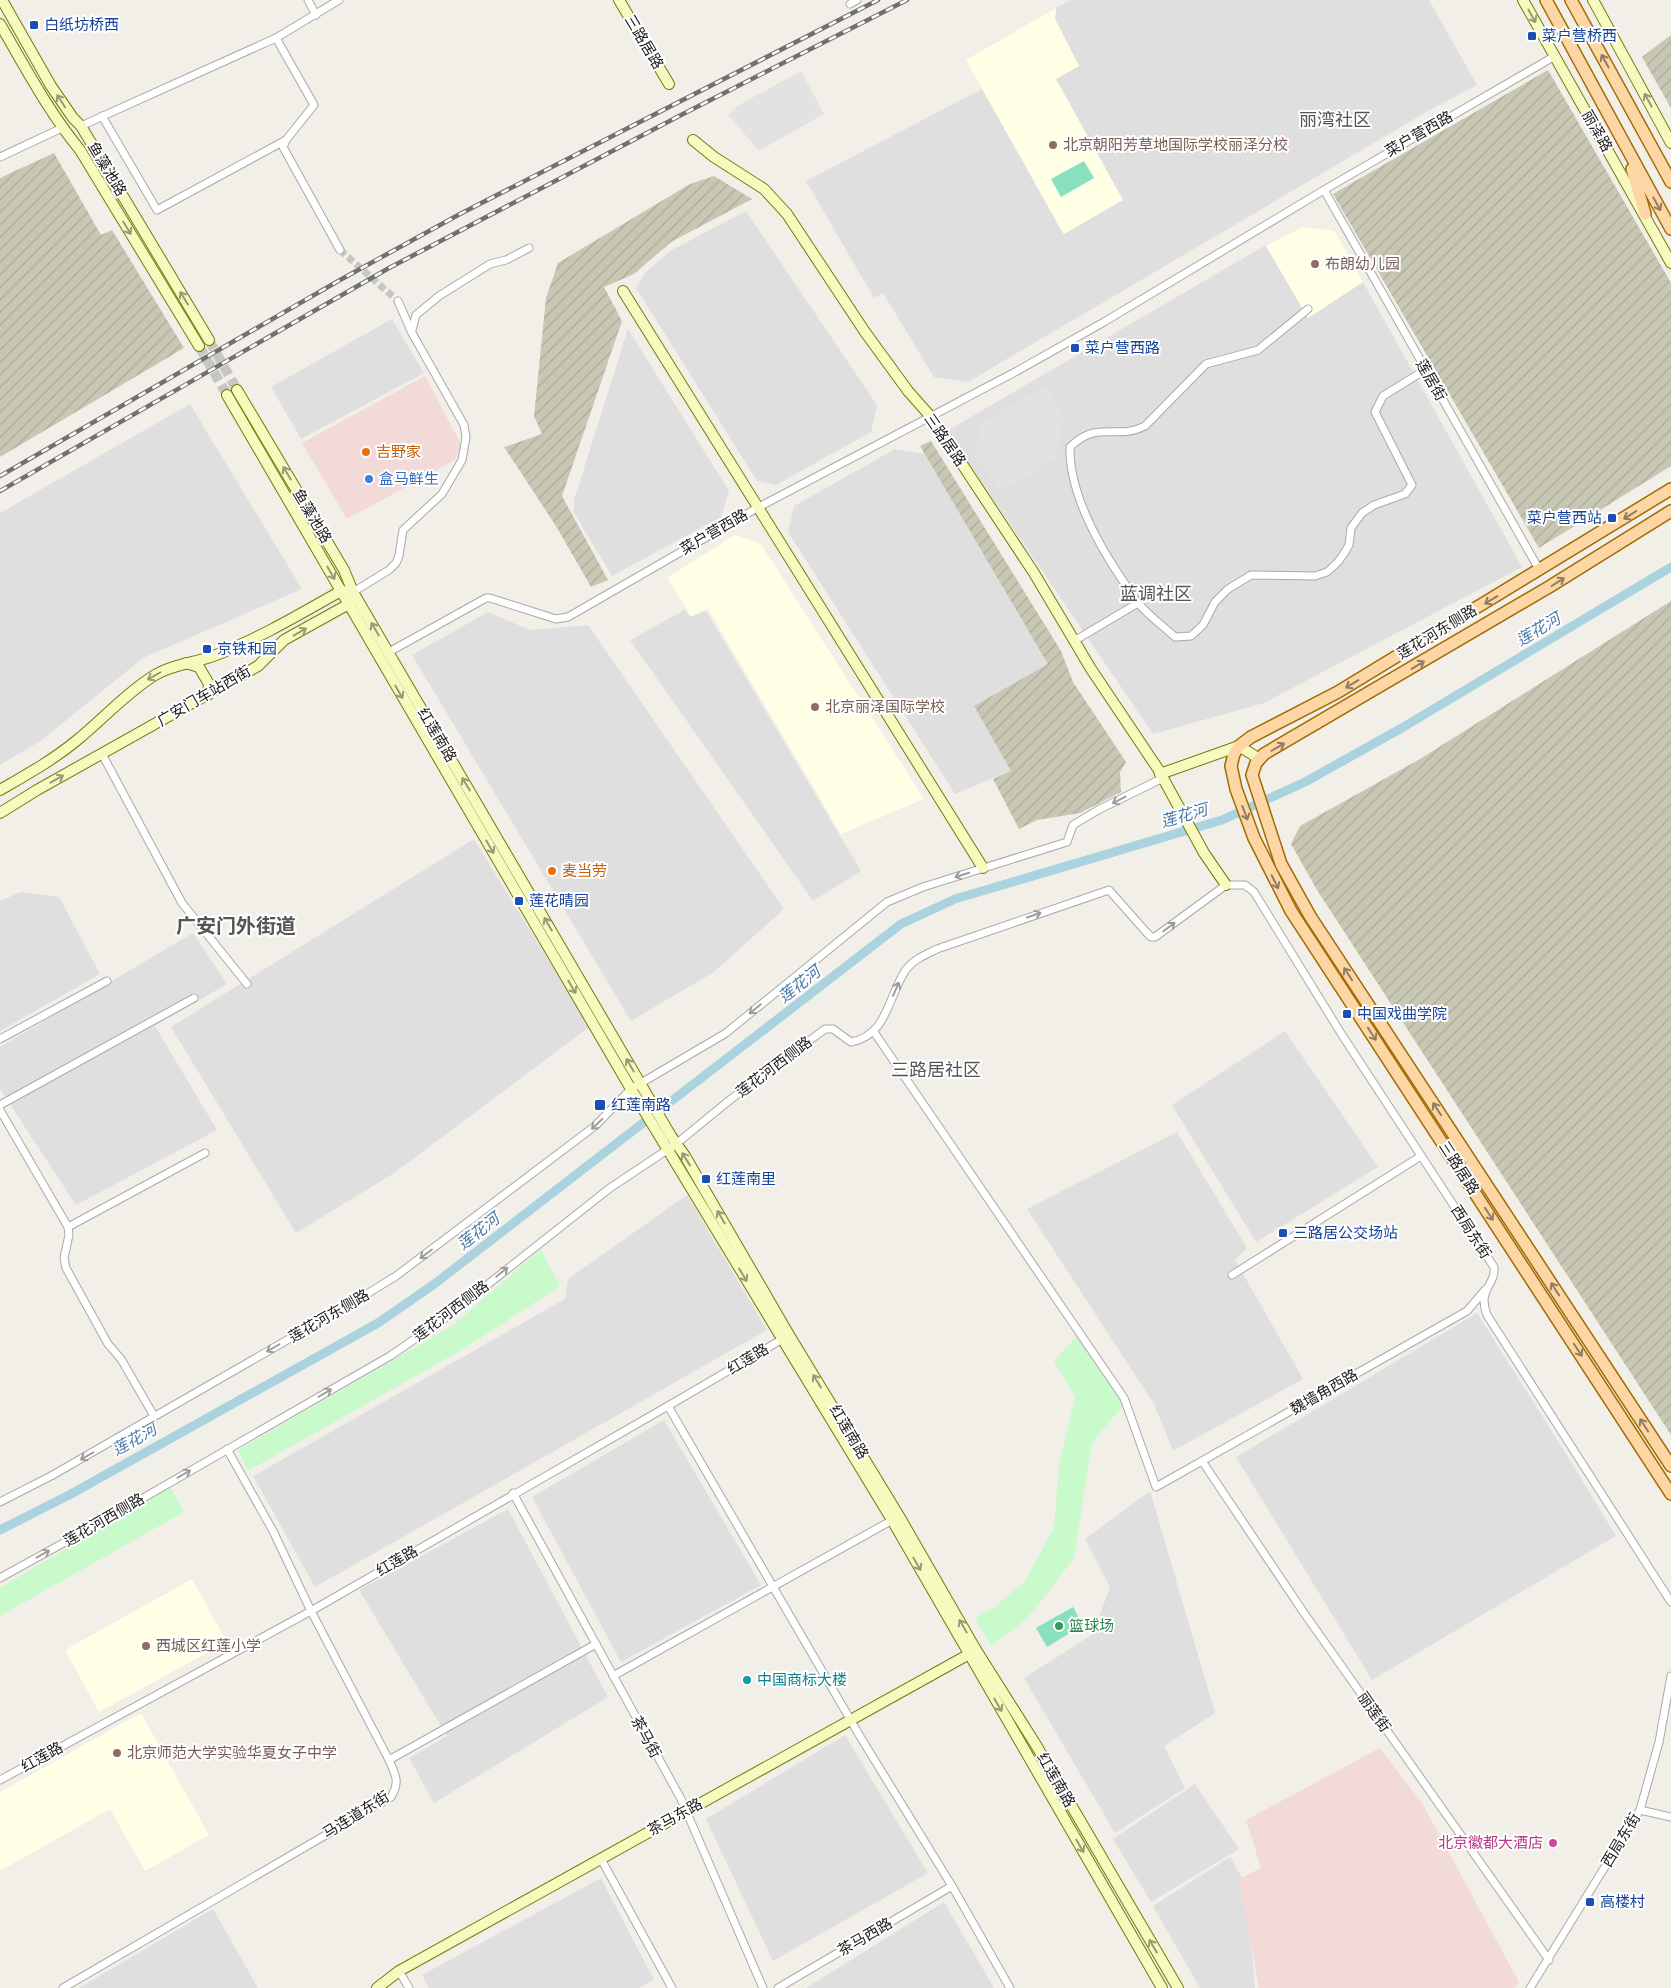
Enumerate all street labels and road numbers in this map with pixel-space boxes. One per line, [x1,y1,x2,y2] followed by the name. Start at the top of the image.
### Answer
[620,11,669,73] street label: 三路居路
[1381,106,1456,161] street label: 菜户营西路
[1577,106,1618,155] street label: 丽泽路
[83,138,132,200] street label: 鱼藻池路
[1411,355,1452,404] street label: 莲居街
[920,409,971,470] street label: 三路居路
[288,485,337,547] street label: 鱼藻池路
[676,504,751,559] street label: 菜户营西路
[1393,599,1481,664] street label: 莲花河东侧路
[153,660,254,731] street label: 广安门车站西街
[413,704,462,766] street label: 红莲南路
[731,1031,816,1102] street label: 莲花河西侧路
[1434,1137,1485,1199] street label: 三路居路
[1446,1201,1497,1263] street label: 西局东街
[408,1275,493,1346] street label: 莲花河西侧路
[285,1284,373,1347] street label: 莲花河东侧路
[723,1338,772,1379] street label: 红莲路
[1286,1364,1361,1419] street label: 魏墙角西路
[825,1401,874,1463] street label: 红莲南路
[60,1488,148,1551] street label: 莲花河西侧路
[372,1540,421,1581] street label: 红莲路
[1353,1687,1396,1736] street label: 丽莲街
[626,1712,667,1762] street label: 茶马街
[17,1736,67,1777] street label: 红莲路
[1032,1749,1081,1811] street label: 红莲南路
[318,1786,393,1843] street label: 马连道东街
[643,1793,706,1840] street label: 茶马东路
[1596,1809,1645,1871] street label: 西局东街
[834,1912,896,1961] street label: 茶马西路

